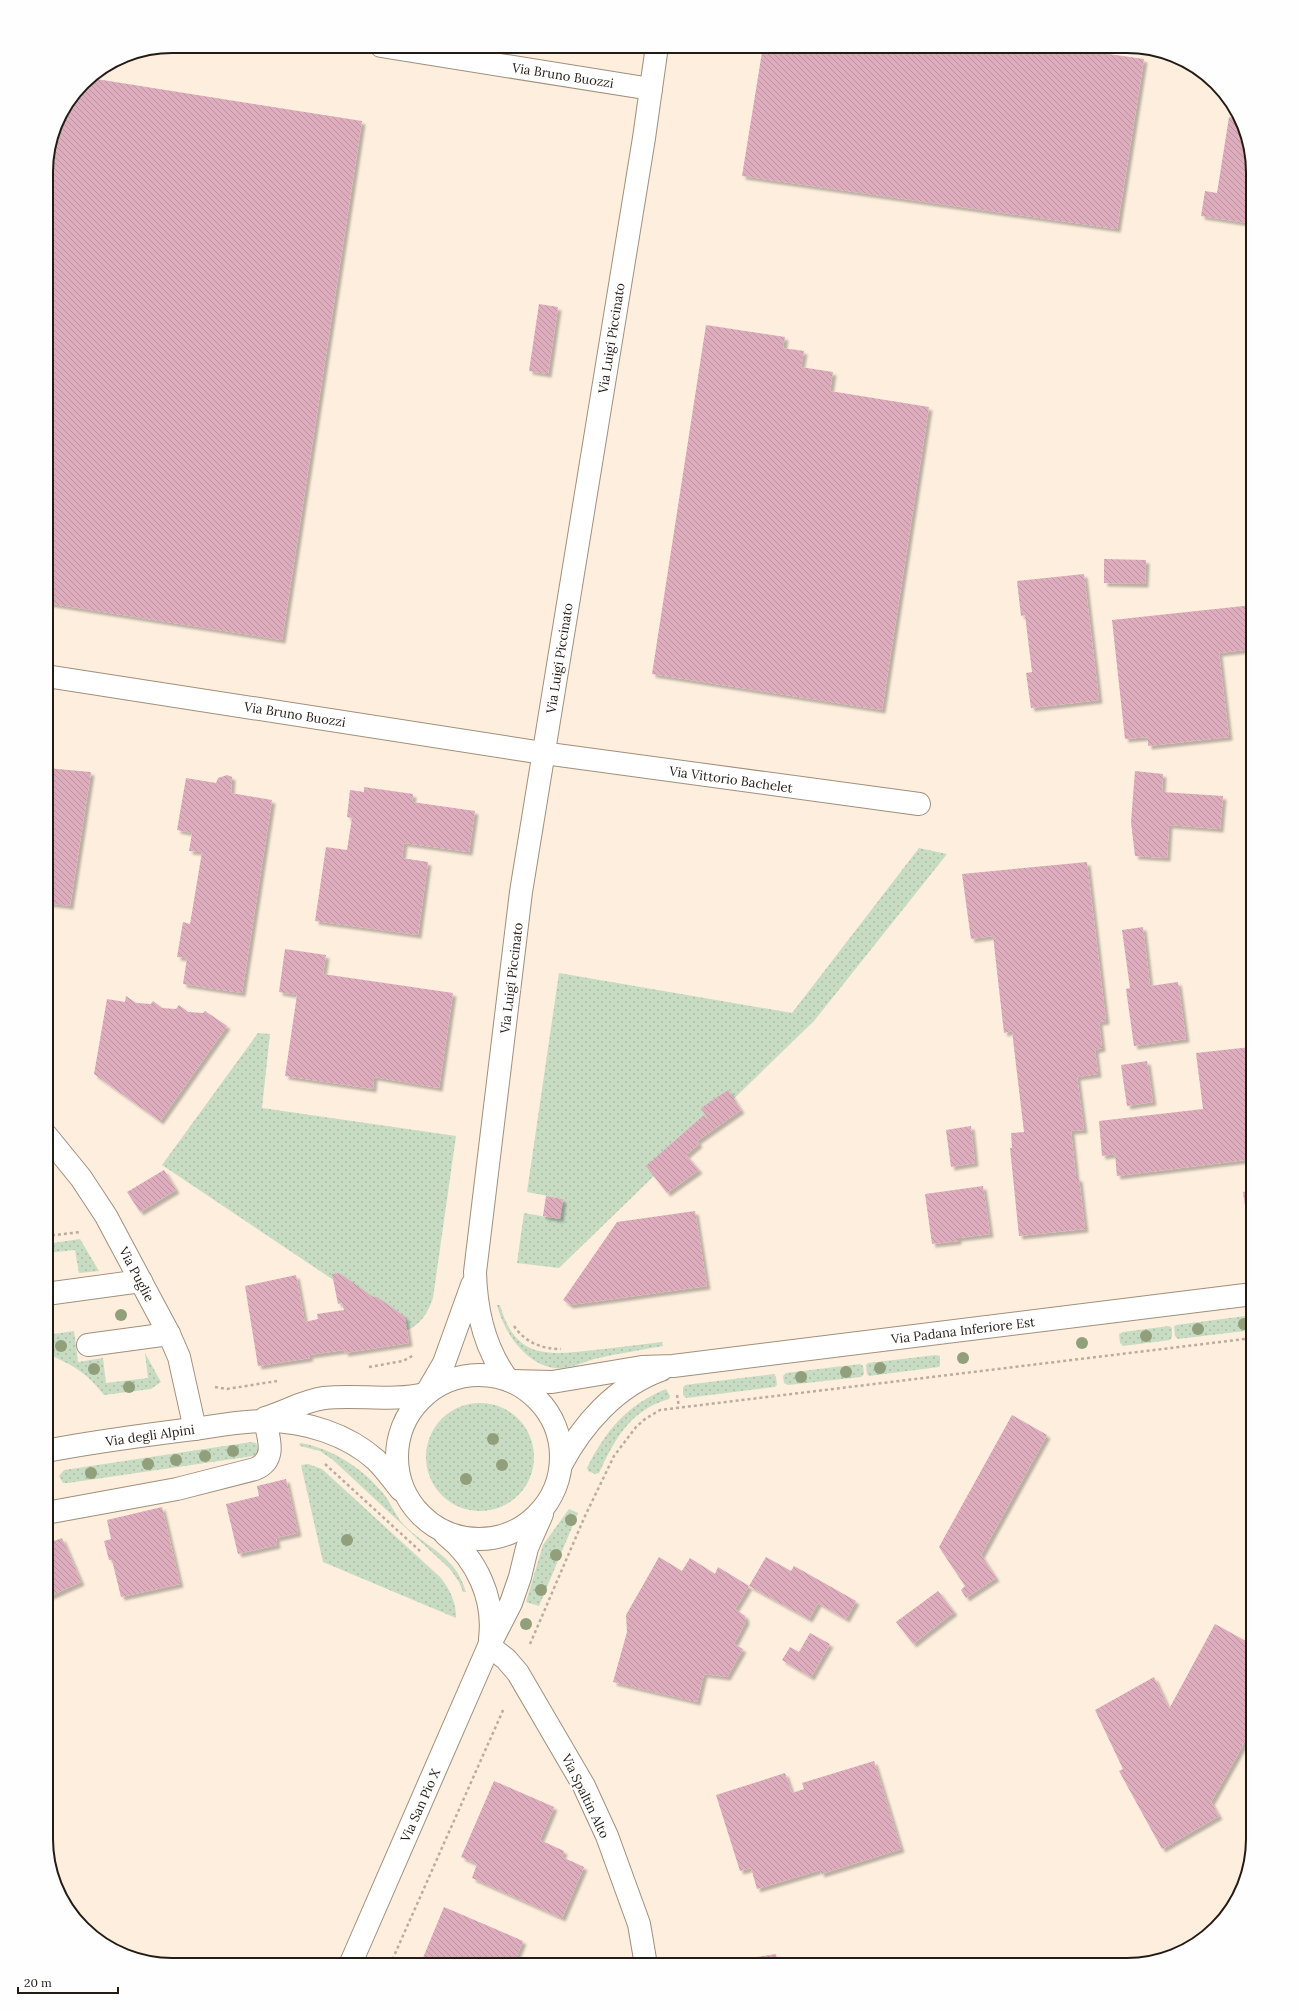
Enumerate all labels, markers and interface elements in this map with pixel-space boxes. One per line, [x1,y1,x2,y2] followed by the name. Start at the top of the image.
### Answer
[510,59,615,92] street label: Via Bruno Buozzi
[594,281,629,396] street label: Via Luigi Piccinato
[542,601,577,716] street label: Via Luigi Piccinato
[242,698,347,731] street label: Via Bruno Buozzi
[667,762,794,797] street label: Via Vittorio Bachelet
[496,921,527,1036] street label: Via Luigi Piccinato
[115,1243,158,1304] street label: Via Puglie
[889,1313,1036,1348] street label: Via Padana Inferiore Est
[104,1421,196,1450] street label: Via degli Alpini
[557,1750,613,1841] street label: Via Spaltin Alto
[396,1765,444,1845] street label: Via San Pio X
[18,1969,118,1995] scale bar
[24,1975,52,1990] text: 20 m

